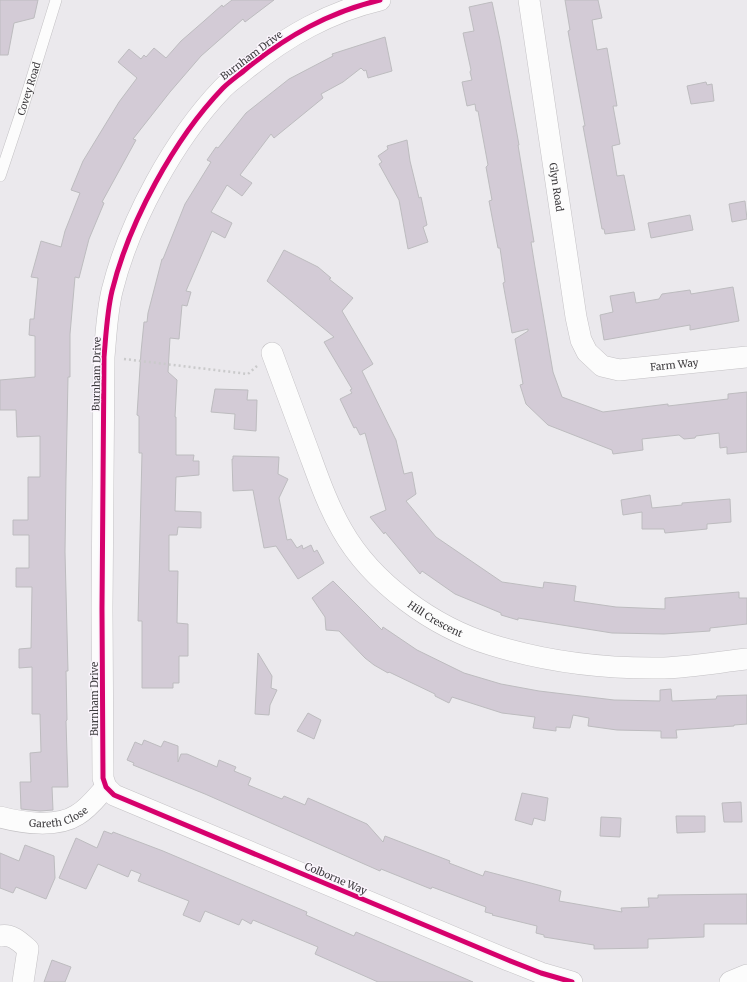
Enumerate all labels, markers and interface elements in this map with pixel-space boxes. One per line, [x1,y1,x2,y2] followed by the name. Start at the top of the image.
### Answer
[218,28,285,83] street label: Burnham Drive
[15,60,44,117] street label: Covey Road
[546,162,566,212] street label: Glyn Road
[89,337,104,411] street label: Burnham Drive
[650,356,699,374] street label: Farm Way
[405,598,465,640] street label: Hill Crescent
[88,662,101,736] street label: Burnham Drive
[29,804,91,830] street label: Gareth Close
[303,859,369,898] street label: Colborne Way

